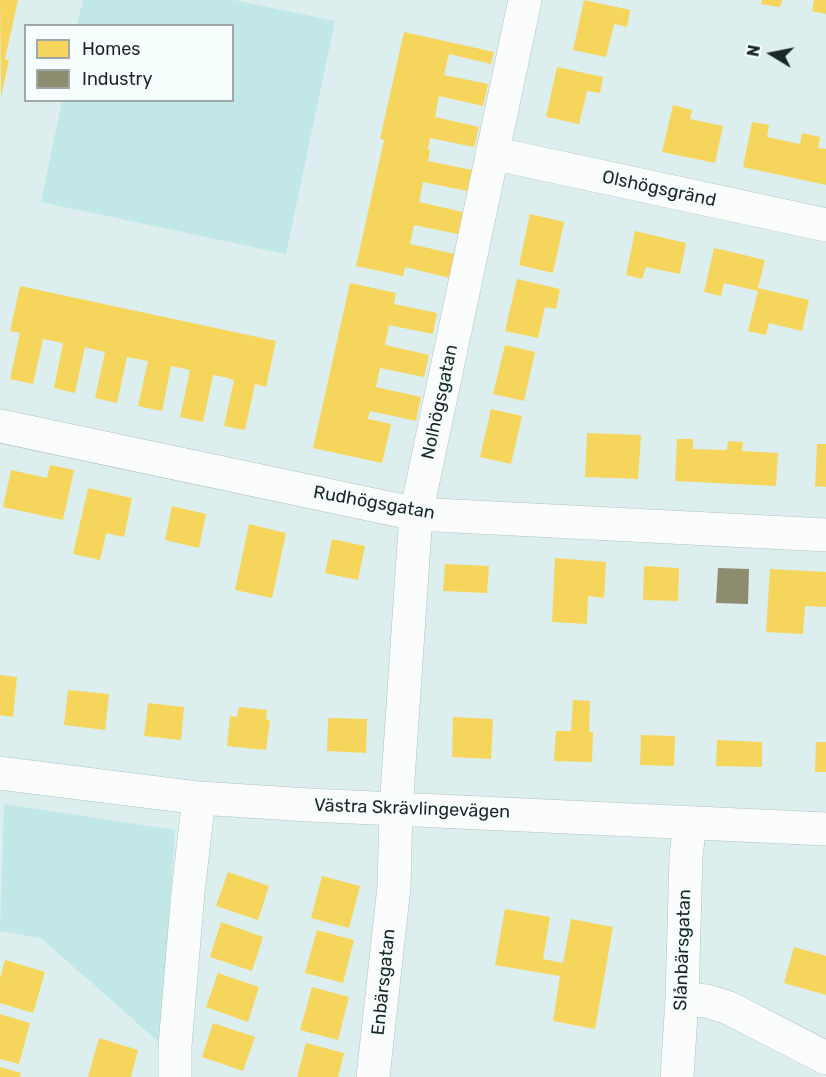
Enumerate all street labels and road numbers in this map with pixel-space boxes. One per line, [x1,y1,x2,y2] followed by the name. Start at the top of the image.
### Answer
[600,166,718,212] street label: Olshögsgränd
[417,343,463,461] street label: Nolhögsgatan
[312,482,436,524] street label: Rudhögsgatan
[314,795,510,823] street label: Västra Skrävlingevägen
[670,889,696,1011] street label: Slånbärsgatan
[368,928,400,1036] street label: Enbärsgatan

